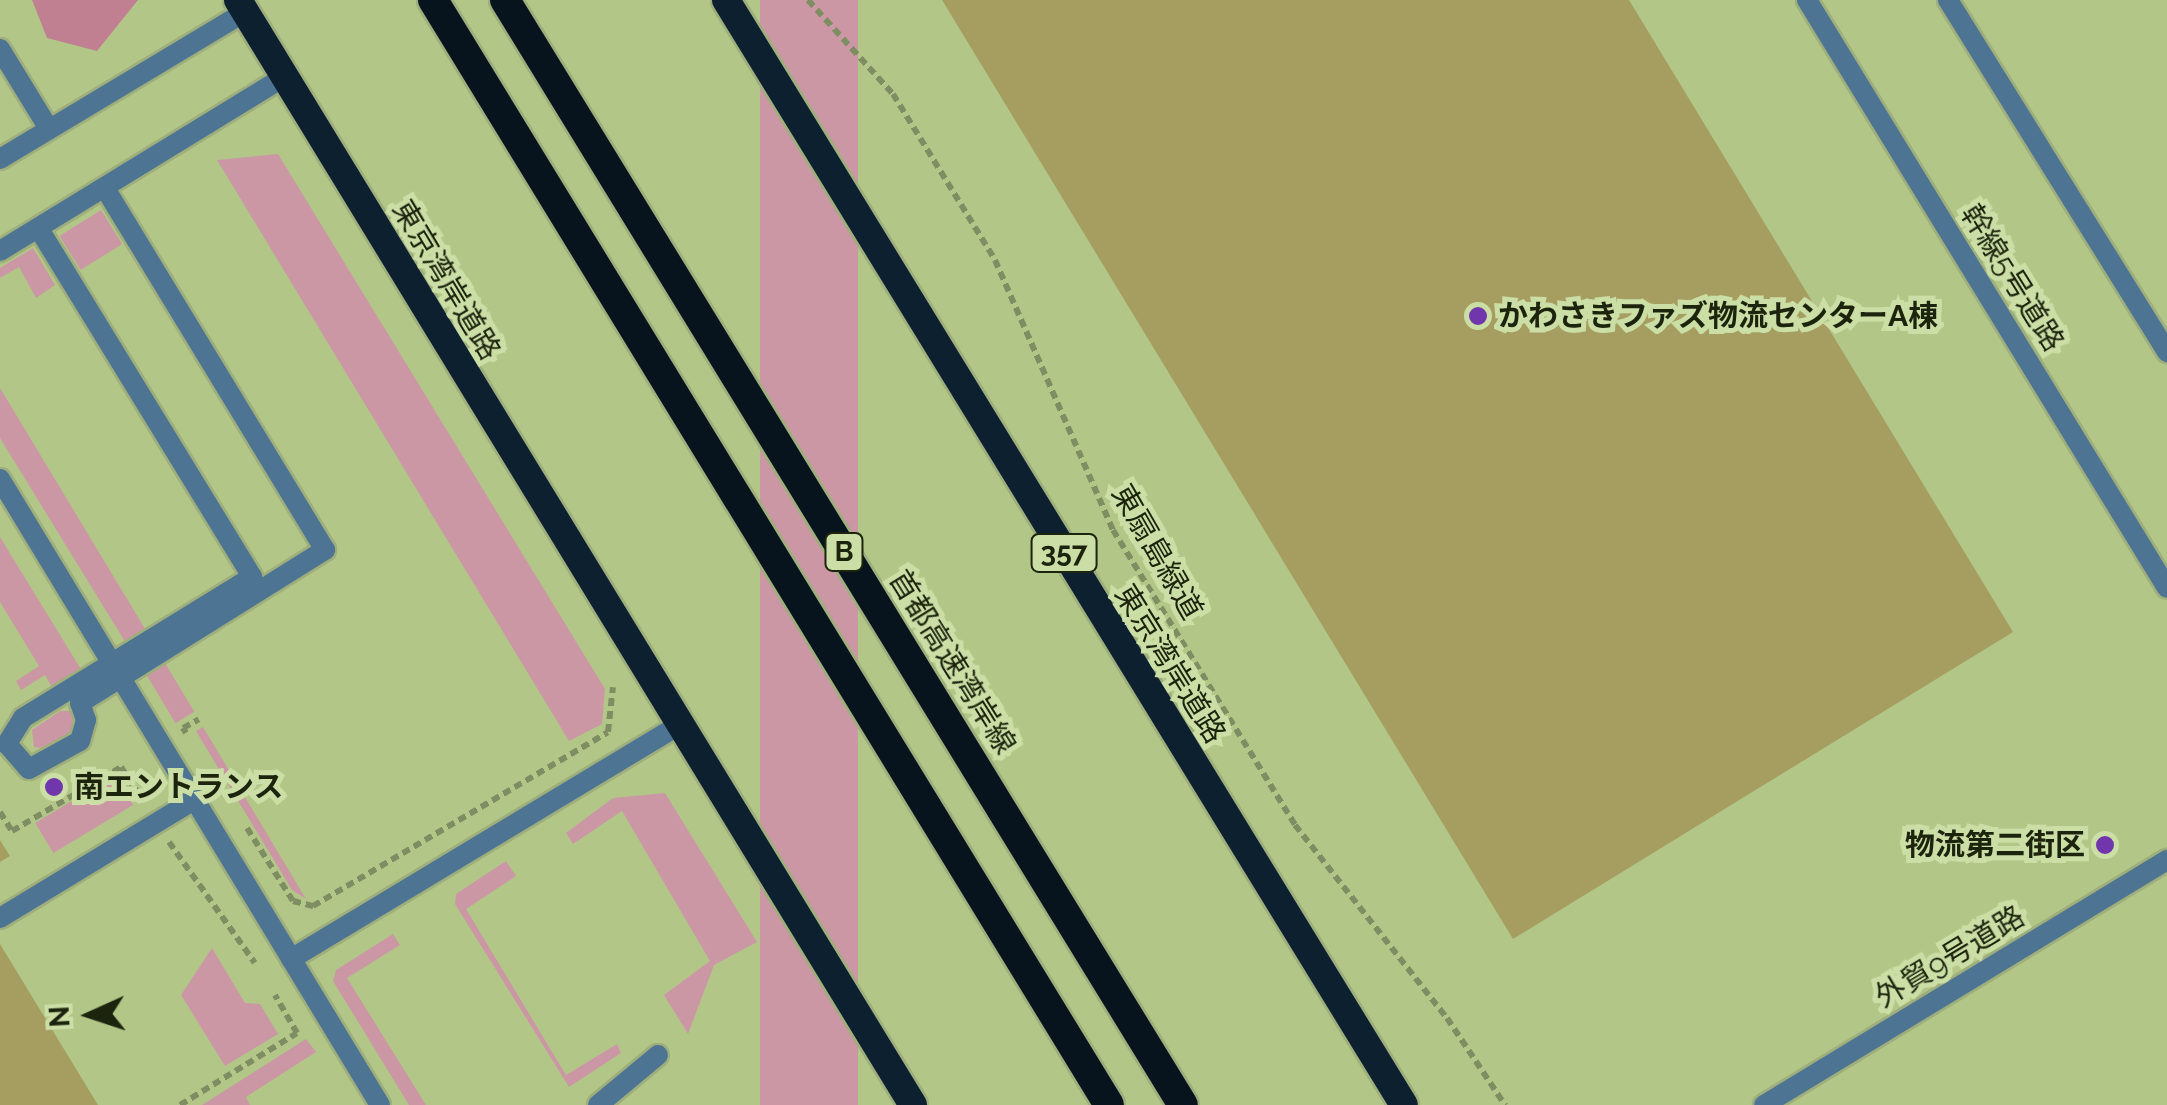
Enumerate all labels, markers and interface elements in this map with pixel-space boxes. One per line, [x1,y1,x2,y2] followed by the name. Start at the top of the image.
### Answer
[384,194,508,366] street label: 東京湾岸道路
[1953,198,2071,358] street label: 幹線5号道路
[1498,298,1938,334] place label: かわさきファズ物流センターA棟
[1467,305,1489,327] marker: かわさきファズ物流センターA棟
[1104,478,1210,626] street label: 東扇島緑道
[824,529,864,575] road number: B
[1029,530,1099,576] road number: 357
[881,563,1023,761] street label: 首都高速湾岸線
[1107,578,1233,750] street label: 東京湾岸道路
[74,769,284,805] place label: 南エントランス
[43,776,65,798] marker: 南エントランス
[1905,827,2085,863] place label: 物流第二街区
[2094,834,2116,856] marker: 物流第二街区
[1869,898,2031,1016] street label: 外貿9号道路
[40,965,140,1065] north arrow
[43,1005,77,1028] text: N

